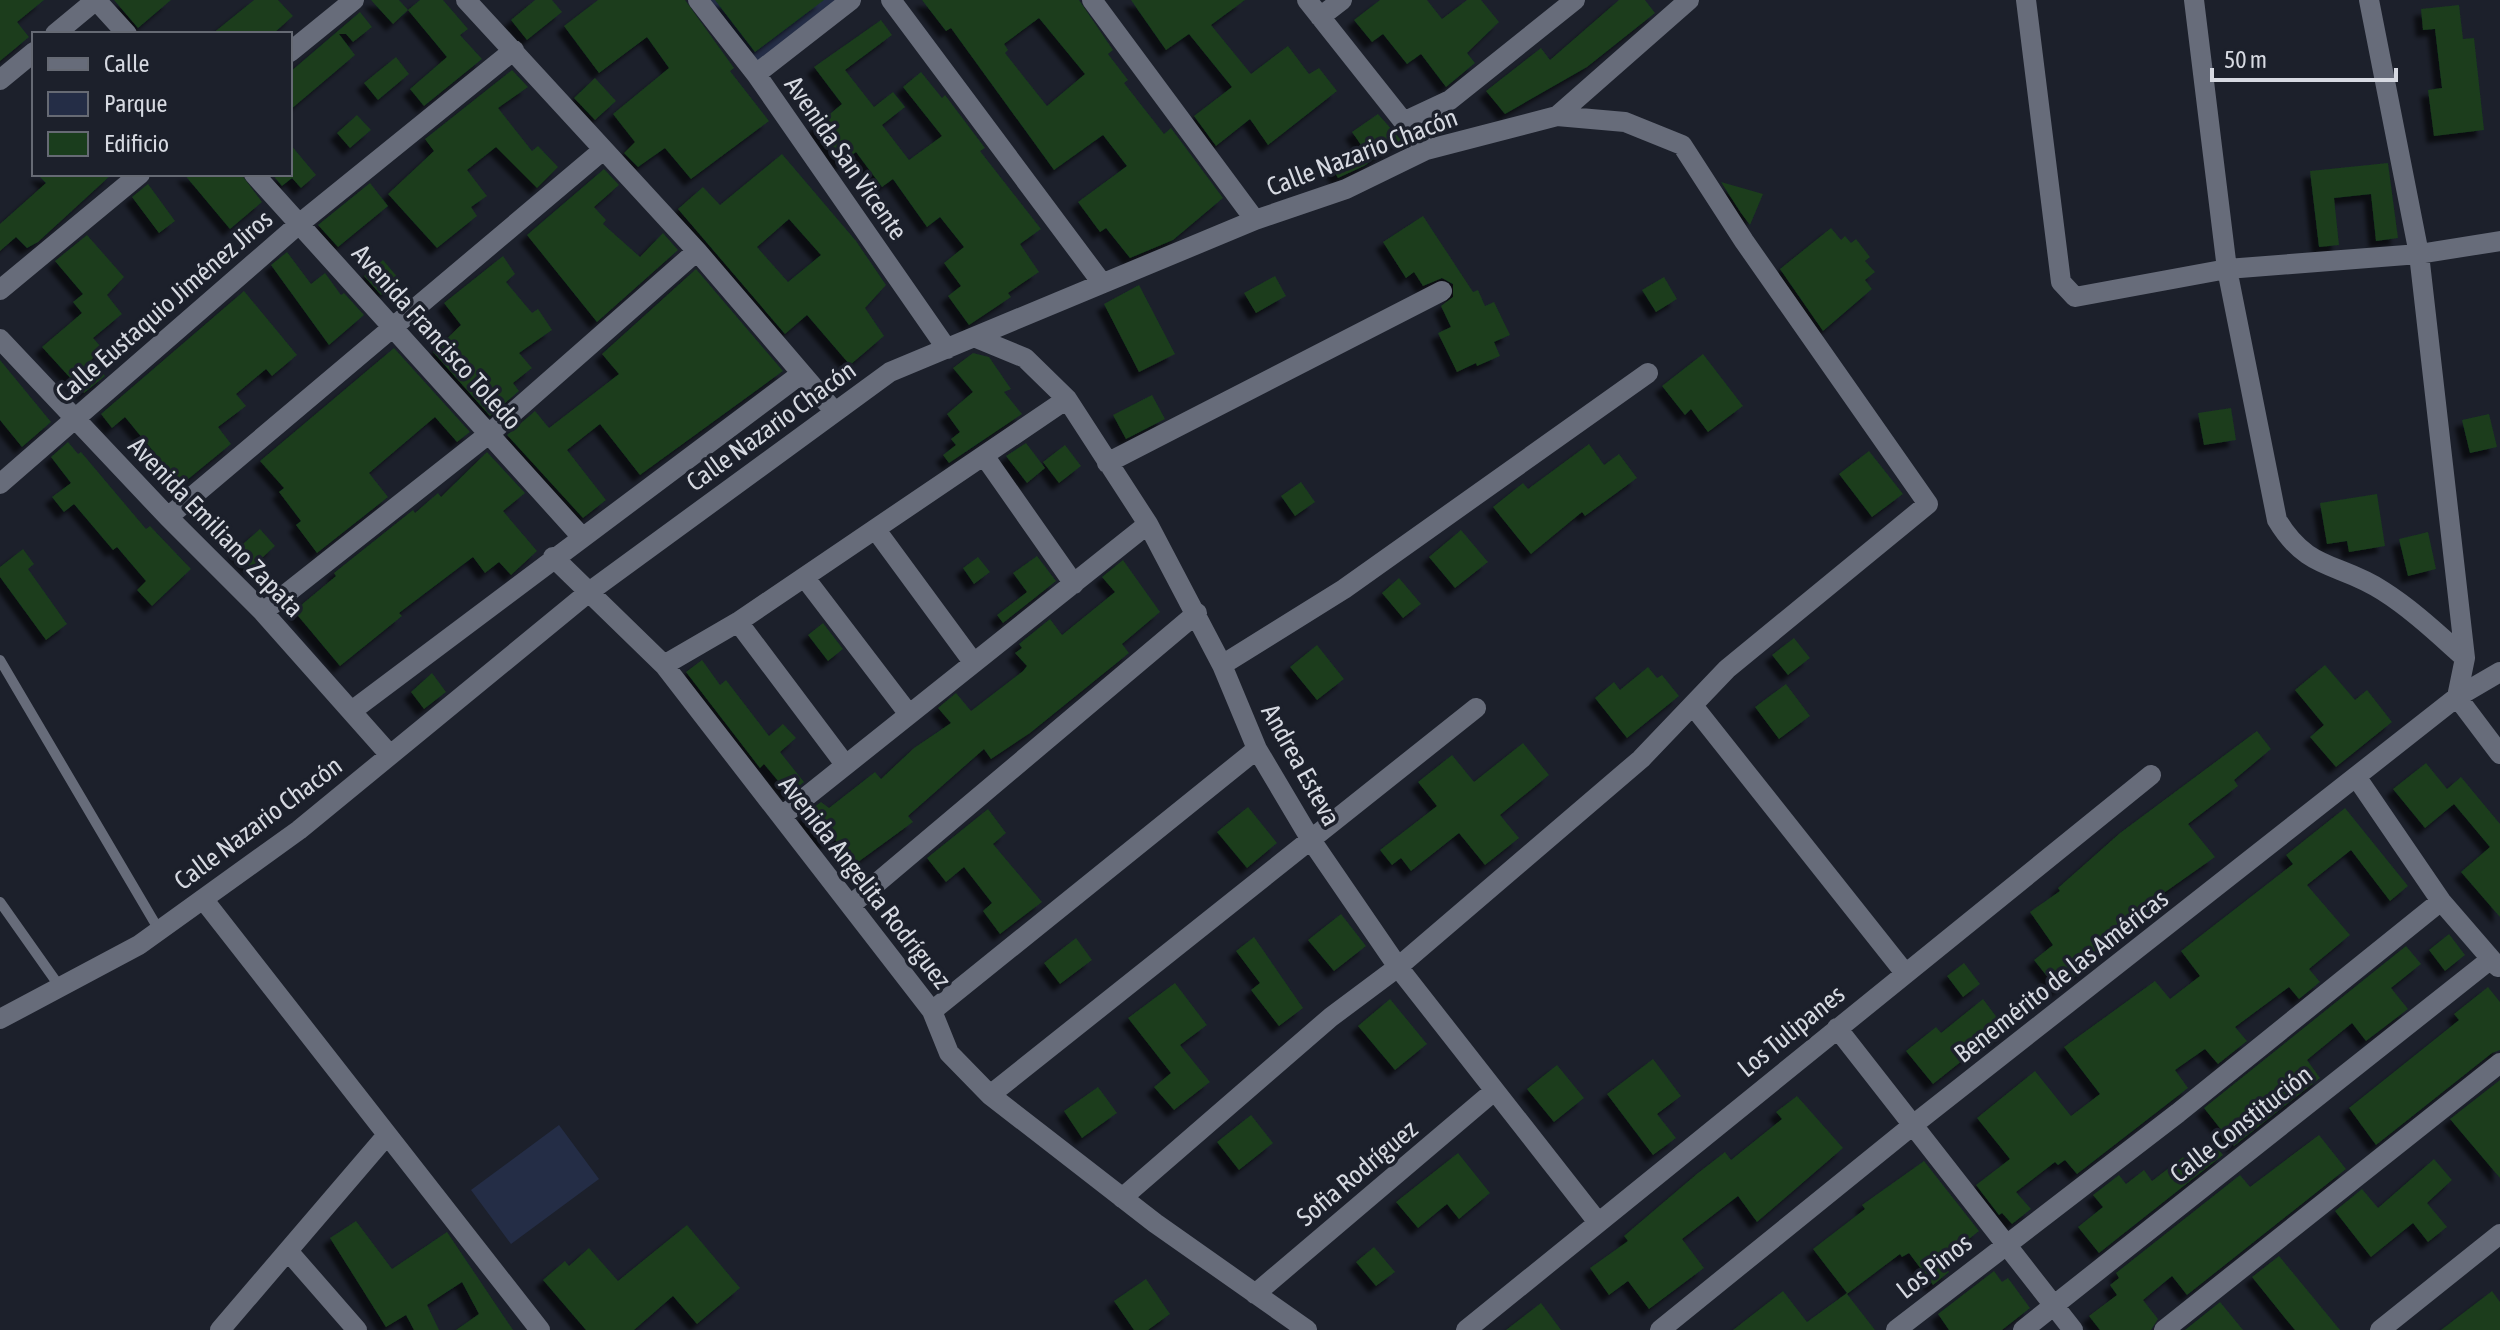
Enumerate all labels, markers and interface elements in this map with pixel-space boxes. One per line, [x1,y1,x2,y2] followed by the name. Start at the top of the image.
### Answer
[32,32,292,176] legend
[2212,32,2396,82] scale bar
[2224,46,2267,73] text: 50 m
[104,50,149,77] text: Calle
[778,71,914,245] street label: Avenida San Vicente
[104,90,167,117] text: Parque
[1262,102,1462,202] street label: Calle Nazario Chacón
[104,130,169,157] text: Edificio
[50,204,278,408] street label: Calle Eustaquio Jiménez Jiros
[346,238,528,436] street label: Avenida Francisco Toledo
[681,355,861,497] street label: Calle Nazario Chacón
[122,431,310,623] street label: Avenida Emiliano Zapata
[1255,699,1347,831] street label: Andrea Esteva
[168,750,348,896] street label: Calle Nazario Chacón
[773,770,957,994] street label: Avenida Angelita Rodríguez
[1948,883,2174,1069] street label: Benemérito de las Américas
[1732,979,1850,1083] street label: Los Tulipanes
[2164,1059,2318,1189] street label: Calle Constitución
[1291,1114,1423,1232] street label: Sofia Rodríguez
[1890,1227,1978,1305] street label: Los Pinos

